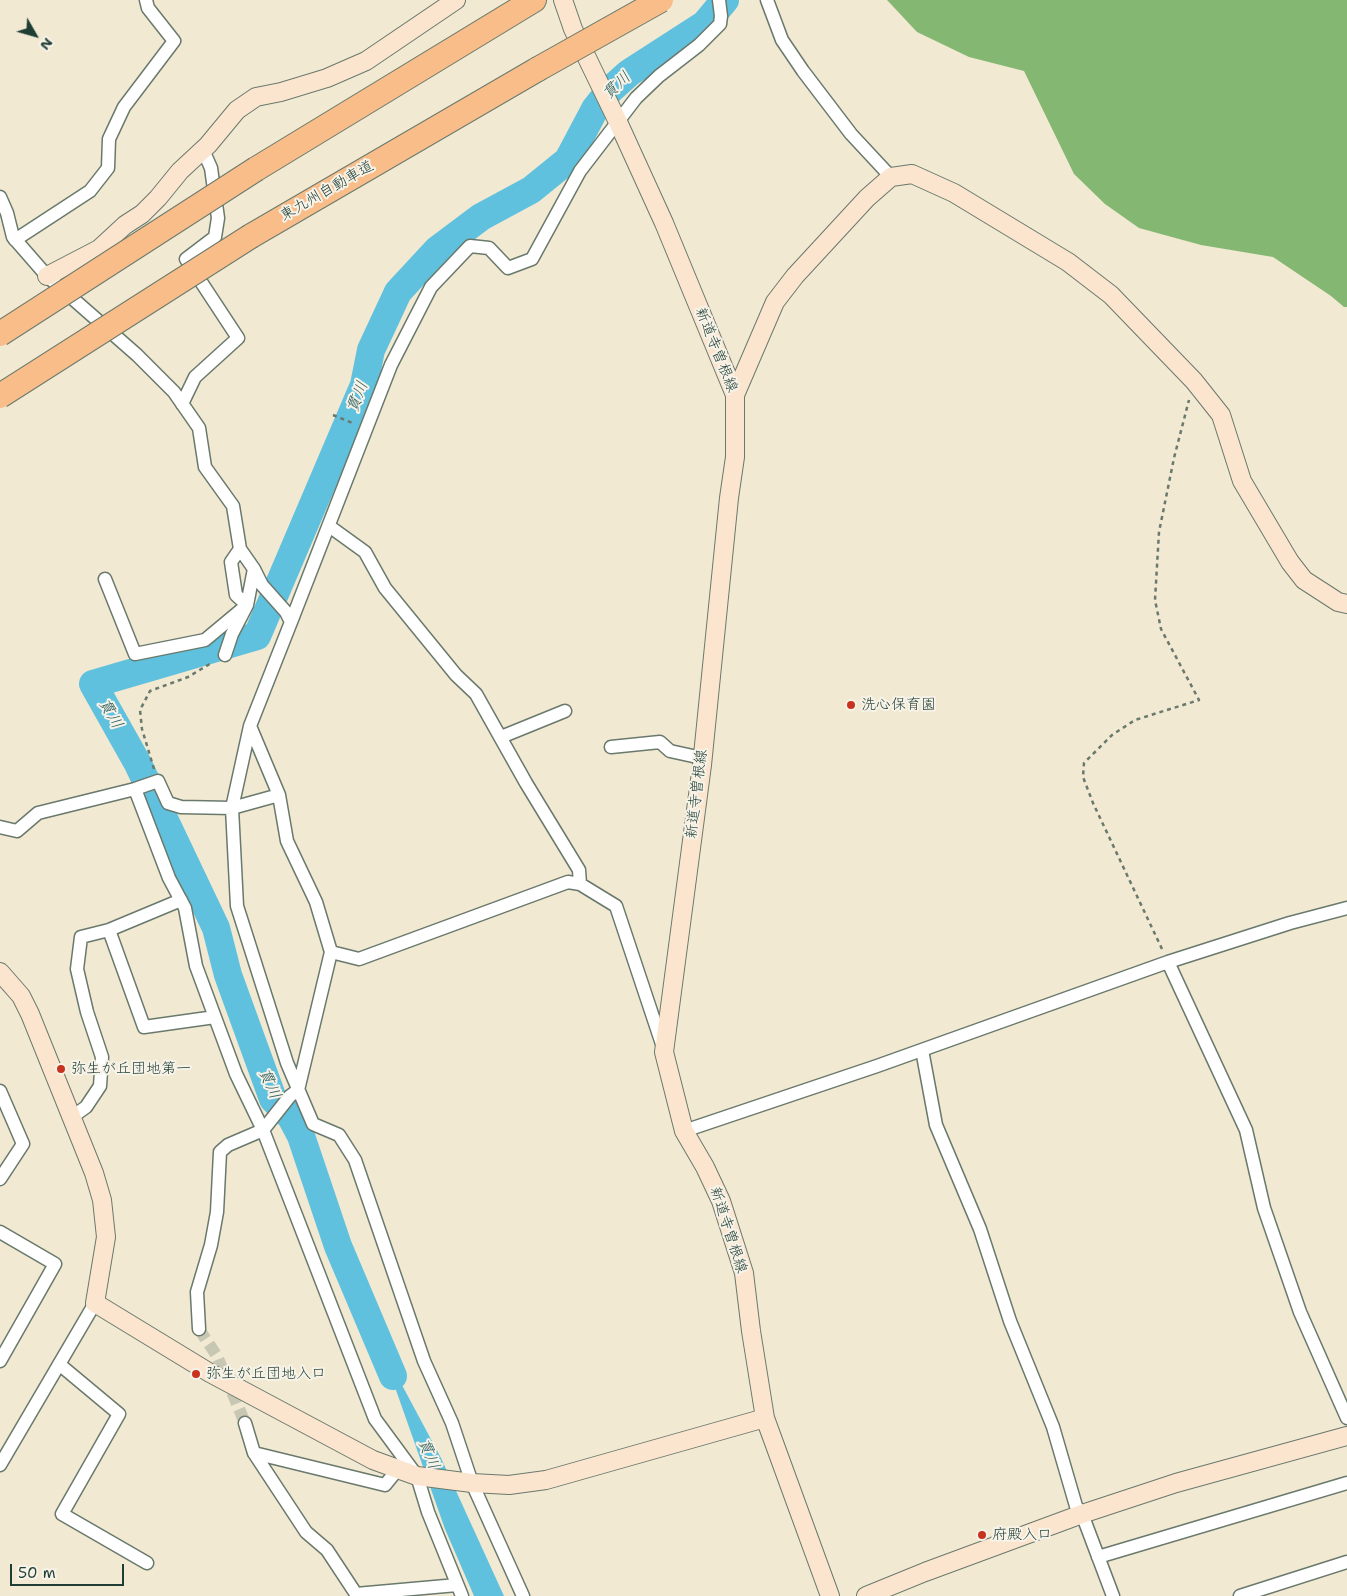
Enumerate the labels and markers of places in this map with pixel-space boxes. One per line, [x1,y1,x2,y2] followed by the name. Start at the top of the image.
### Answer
[861,696,936,714] place label: 洗心保育園
[845,699,857,711] marker: 洗心保育園
[71,1060,191,1078] place label: 弥生が丘団地第一
[55,1063,67,1075] marker: 弥生が丘団地第一
[206,1365,326,1383] place label: 弥生が丘団地入口
[190,1368,202,1380] marker: 弥生が丘団地入口
[992,1526,1052,1544] place label: 府殿入口
[976,1529,988,1541] marker: 府殿入口

